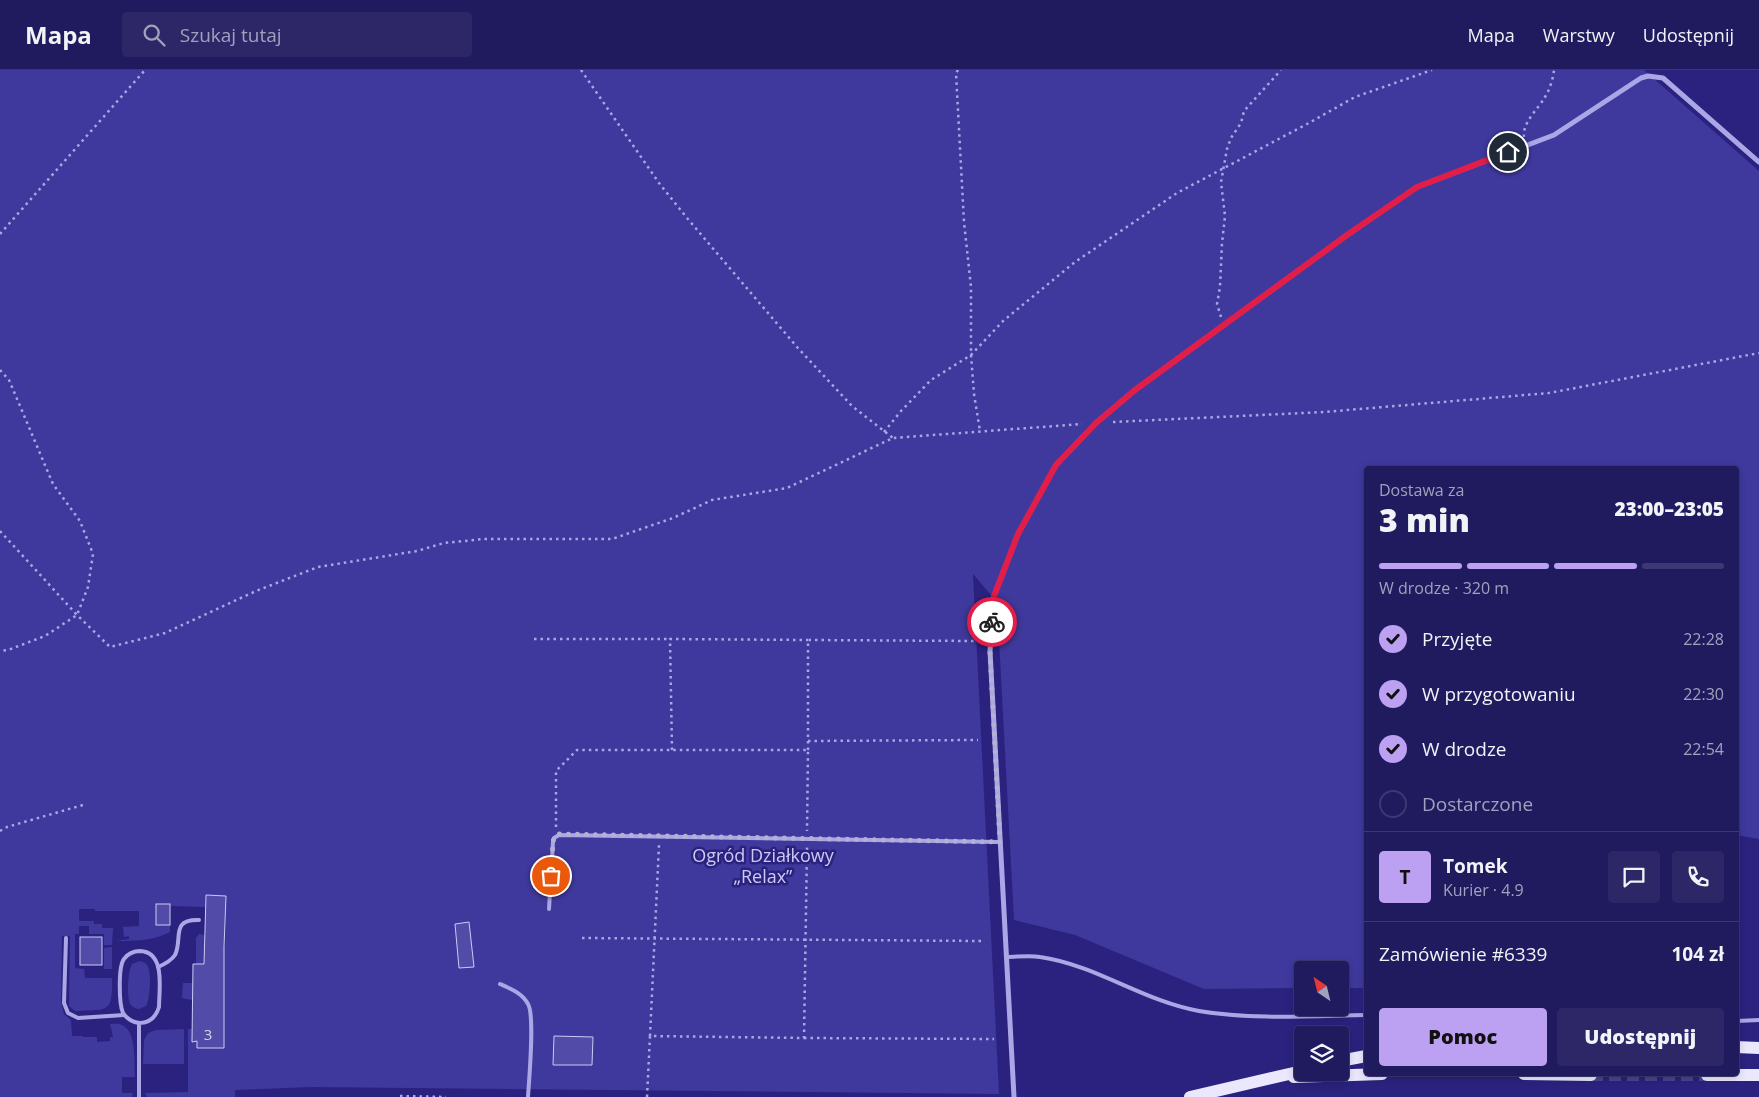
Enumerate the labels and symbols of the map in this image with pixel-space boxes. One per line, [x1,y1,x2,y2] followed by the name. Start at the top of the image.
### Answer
[1487,131,1529,173] pin
[967,597,1017,647] courier
[692,843,835,888] park label: Ogród Działkowy „Relax”
[530,855,572,897] pin
[1294,961,1349,1016] north arrow
[204,1024,212,1044] house number: 3

